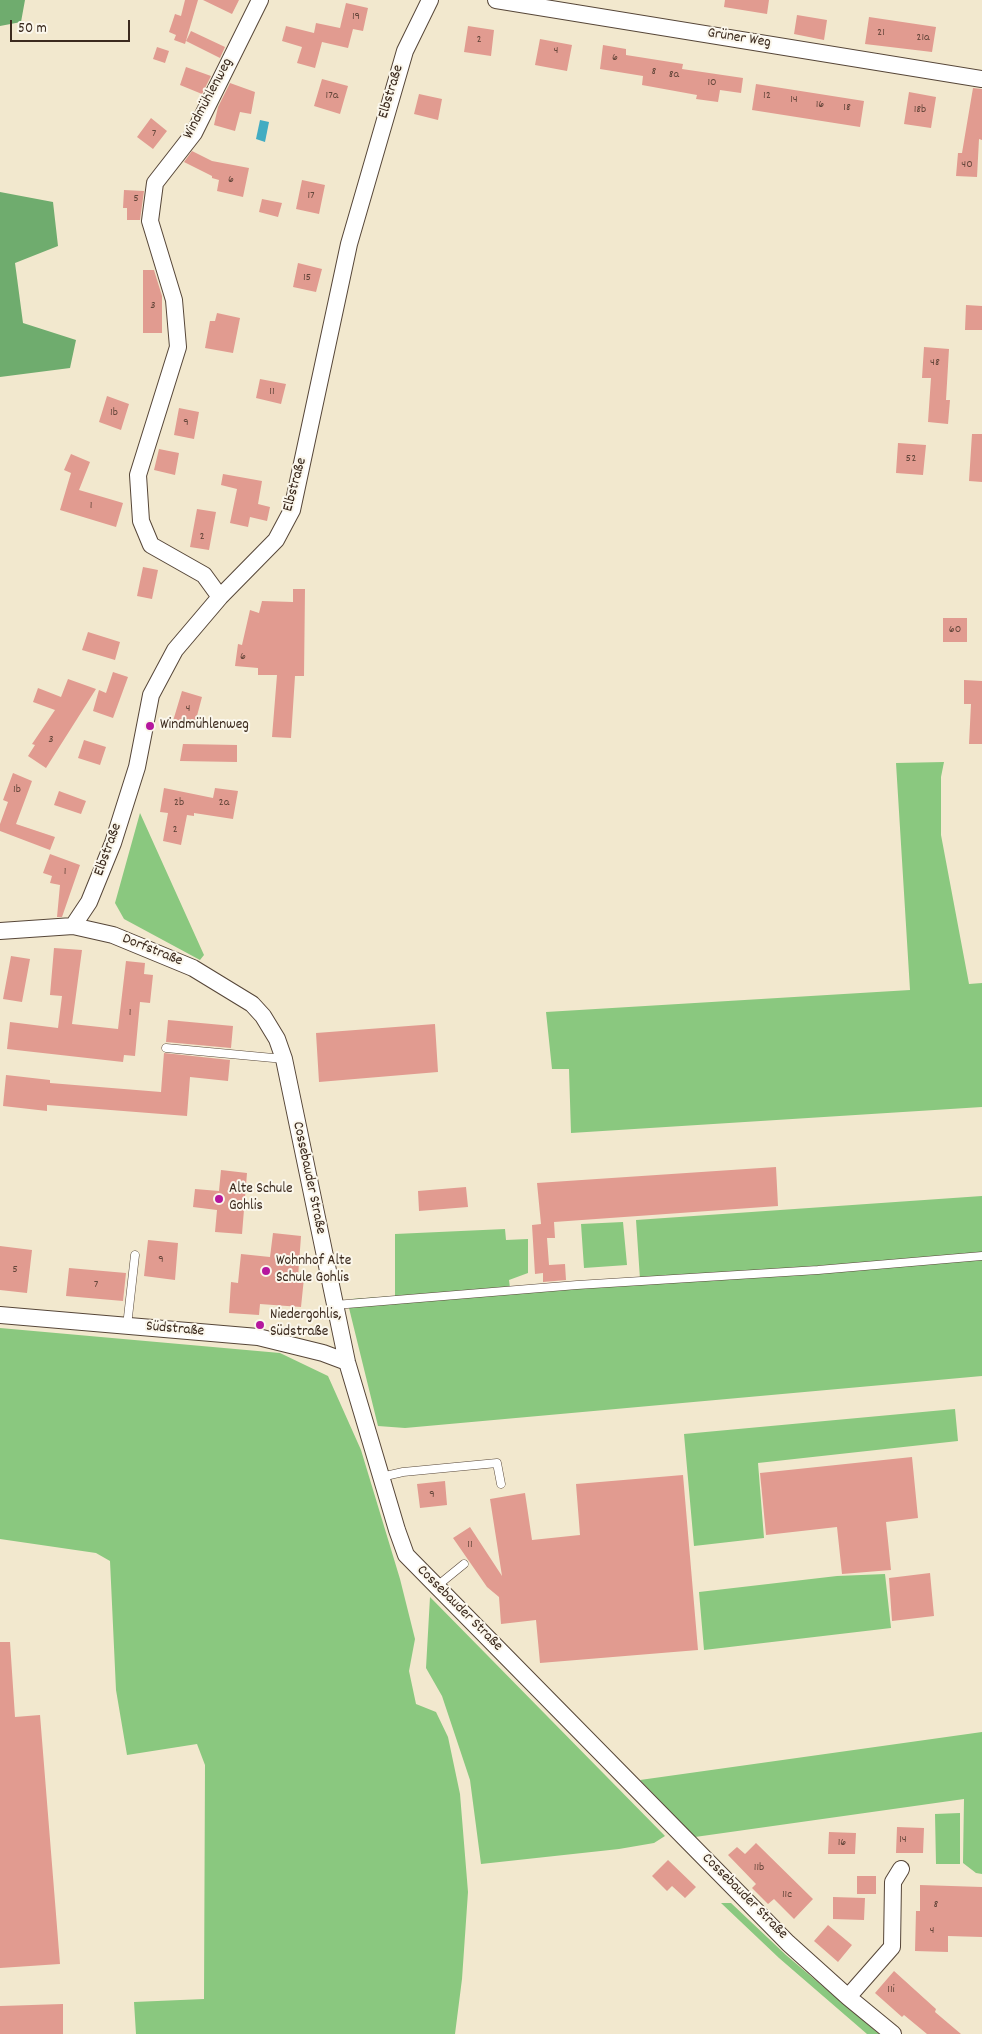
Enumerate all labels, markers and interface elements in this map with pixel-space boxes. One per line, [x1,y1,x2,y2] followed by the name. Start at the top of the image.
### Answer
[12,10,132,42] scale bar
[352,10,360,24] house number: 19
[18,18,47,40] text: 50 m
[706,25,772,53] street label: Grüner Weg
[877,26,885,40] house number: 21
[916,31,930,45] house number: 21a
[476,33,482,47] house number: 2
[554,44,558,58] house number: 4
[612,51,618,65] house number: 6
[180,56,238,142] street label: Windmühlenweg
[375,63,409,121] street label: Elbstraße
[652,65,656,79] house number: 8
[669,68,679,82] house number: 8a
[707,76,717,90] house number: 10
[326,89,338,103] house number: 17a
[763,89,771,103] house number: 12
[790,93,798,107] house number: 14
[816,98,824,112] house number: 16
[843,101,851,115] house number: 18
[914,103,926,117] house number: 18b
[152,127,156,141] house number: 7
[961,158,973,172] house number: 40
[228,173,234,187] house number: 6
[307,189,315,203] house number: 17
[133,192,139,206] house number: 5
[303,271,311,285] house number: 15
[150,299,156,313] house number: 3
[930,356,940,370] house number: 48
[269,385,275,399] house number: 11
[110,406,118,420] house number: 1b
[183,416,189,430] house number: 9
[906,452,916,466] house number: 52
[280,456,312,514] street label: Elbstraße
[90,499,92,513] house number: 1
[199,530,205,544] house number: 2
[949,623,961,637] house number: 60
[240,650,246,664] house number: 6
[186,702,190,716] house number: 4
[160,717,249,735] place label: Windmühlenweg
[144,720,156,732] marker: Windmühlenweg
[48,733,54,747] house number: 3
[13,783,21,797] house number: 1b
[174,796,184,810] house number: 2b
[219,796,229,810] house number: 2a
[91,821,127,879] street label: Elbstraße
[172,823,178,837] house number: 2
[64,865,66,879] house number: 1
[119,931,185,971] street label: Dorfstraße
[129,1006,131,1020] house number: 1
[287,1120,329,1236] street label: Cossebauder Straße
[229,1181,292,1216] place label: Alte Schule Gohlis
[213,1193,225,1205] marker: Alte Schule Gohlis
[158,1253,164,1267] house number: 9
[276,1253,351,1288] place label: Wohnhof Alte Schule Gohlis
[12,1263,18,1277] house number: 5
[260,1265,272,1277] marker: Wohnhof Alte Schule Gohlis
[94,1278,98,1292] house number: 7
[270,1307,342,1342] place label: Niedergohlis, Südstraße
[145,1318,205,1342] street label: Südstraße
[254,1319,266,1331] marker: Niedergohlis, Südstraße
[429,1488,435,1502] house number: 9
[467,1538,473,1552] house number: 11
[412,1562,506,1656] street label: Cossebauder Straße
[899,1833,907,1847] house number: 14
[838,1836,846,1850] house number: 16
[697,1850,791,1944] street label: Cossebauder Straße
[754,1861,764,1875] house number: 11b
[782,1888,792,1902] house number: 11c
[934,1898,938,1912] house number: 8
[930,1924,934,1938] house number: 4
[887,1983,895,1997] house number: 11i

